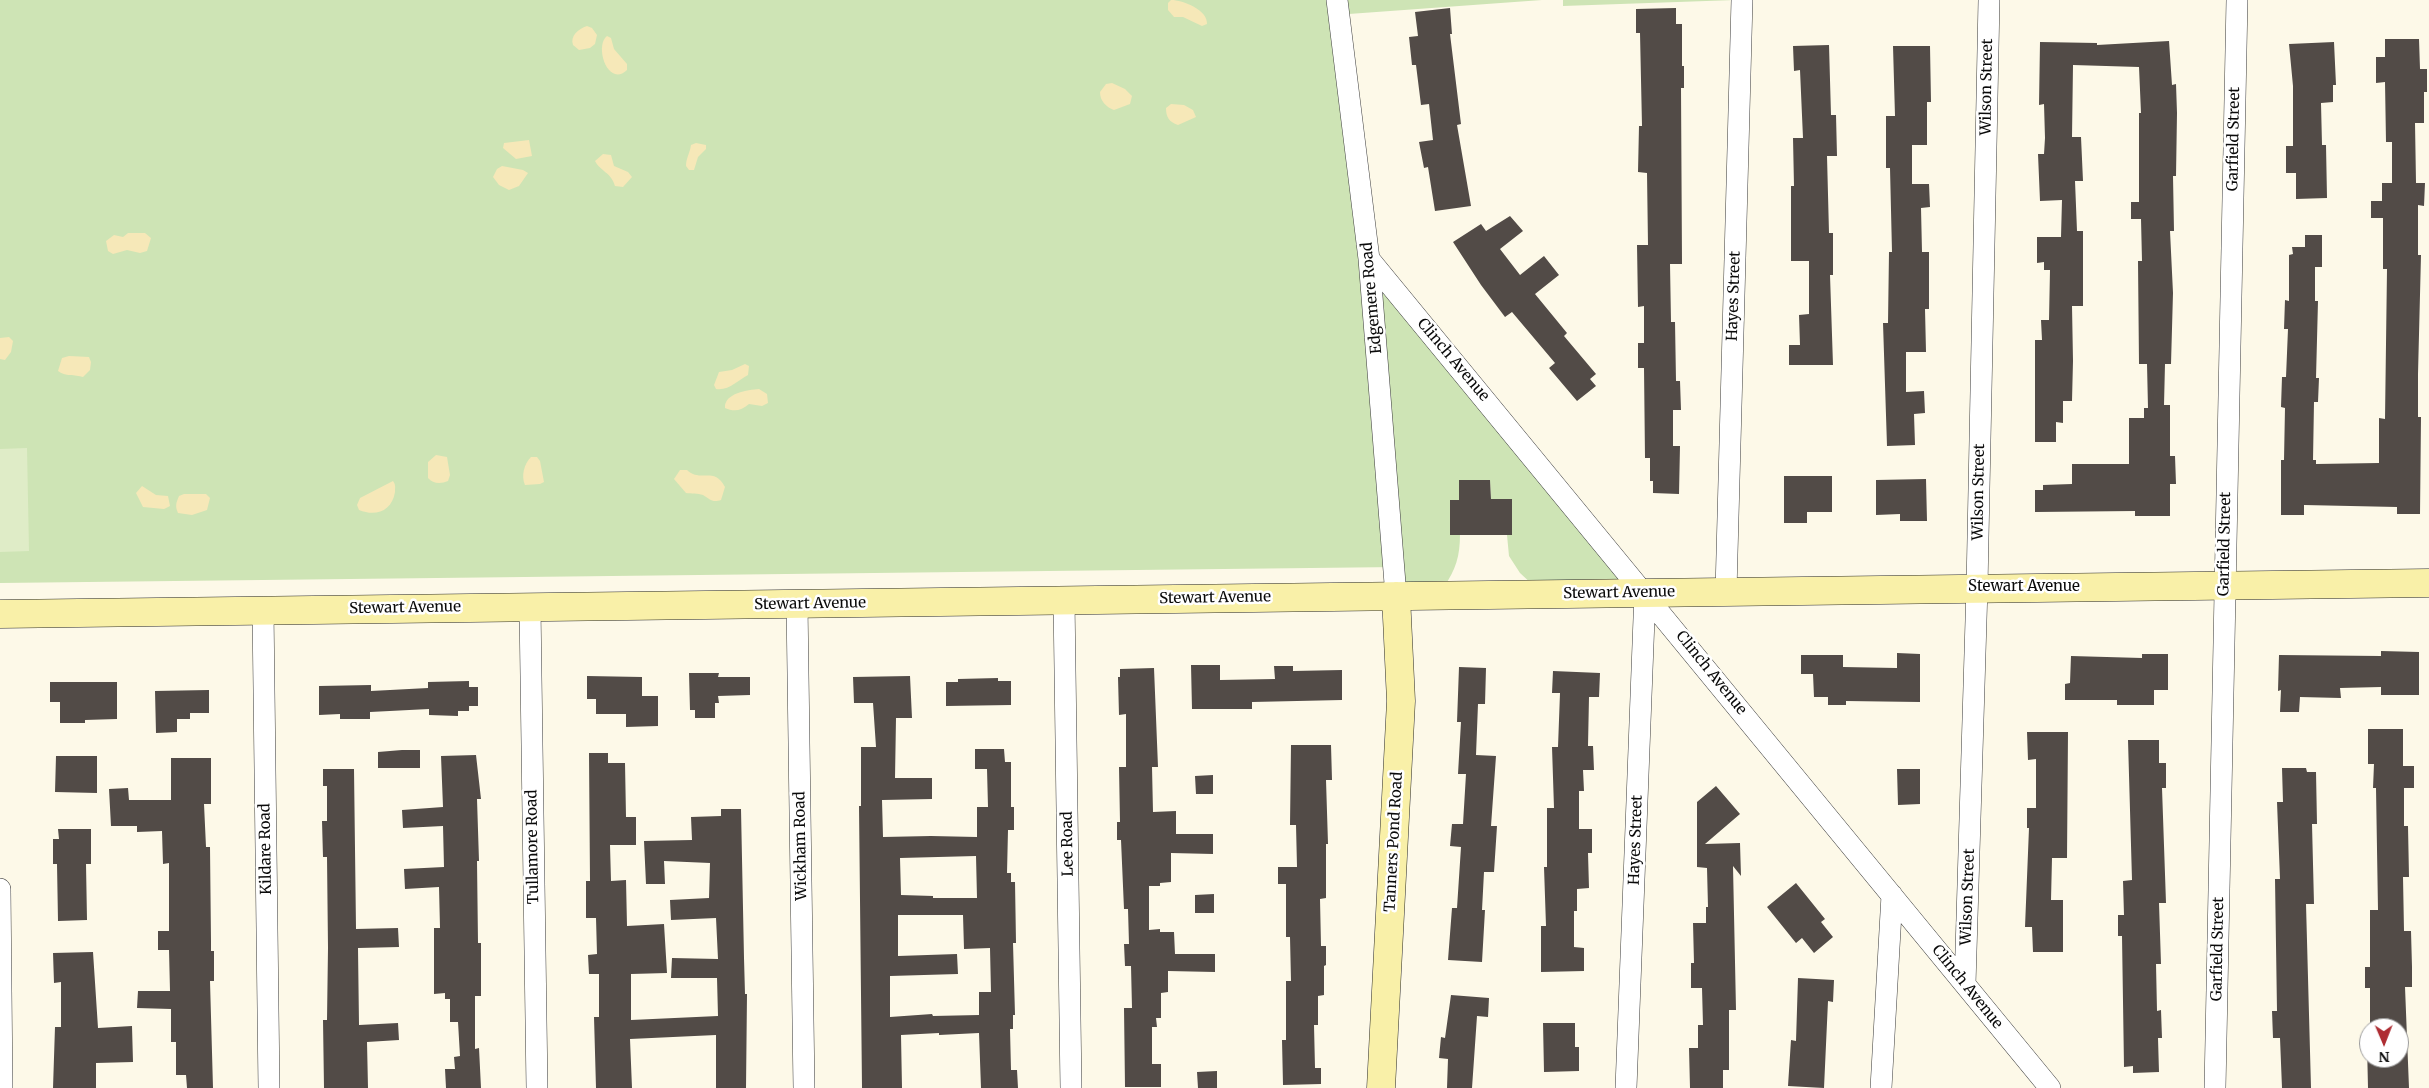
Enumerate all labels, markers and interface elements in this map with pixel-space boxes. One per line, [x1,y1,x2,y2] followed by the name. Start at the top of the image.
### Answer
[1977,38,1997,136] street label: Wilson Street
[2224,87,2244,191] street label: Garfield Street
[1358,241,1386,355] street label: Edgemere Road
[1723,251,1745,341] street label: Hayes Street
[1413,315,1493,405] street label: Clinch Avenue
[1969,443,1989,541] street label: Wilson Street
[2215,492,2235,596] street label: Garfield Street
[1968,578,2080,596] street label: Stewart Avenue
[1563,583,1675,603] street label: Stewart Avenue
[1159,588,1271,608] street label: Stewart Avenue
[754,594,866,614] street label: Stewart Avenue
[349,598,461,618] street label: Stewart Avenue
[1672,627,1750,719] street label: Clinch Avenue
[1381,771,1407,913] street label: Tanners Pond Road
[523,789,543,905] street label: Tullamore Road
[791,791,811,901] street label: Wickham Road
[1625,795,1647,885] street label: Hayes Street
[256,803,276,895] street label: Kildare Road
[1058,811,1078,877] street label: Lee Road
[1957,848,1979,946] street label: Wilson Street
[2208,897,2228,1001] street label: Garfield Street
[1928,941,2006,1033] street label: Clinch Avenue
[2359,1018,2409,1068] north arrow
[2379,1048,2390,1066] text: N

